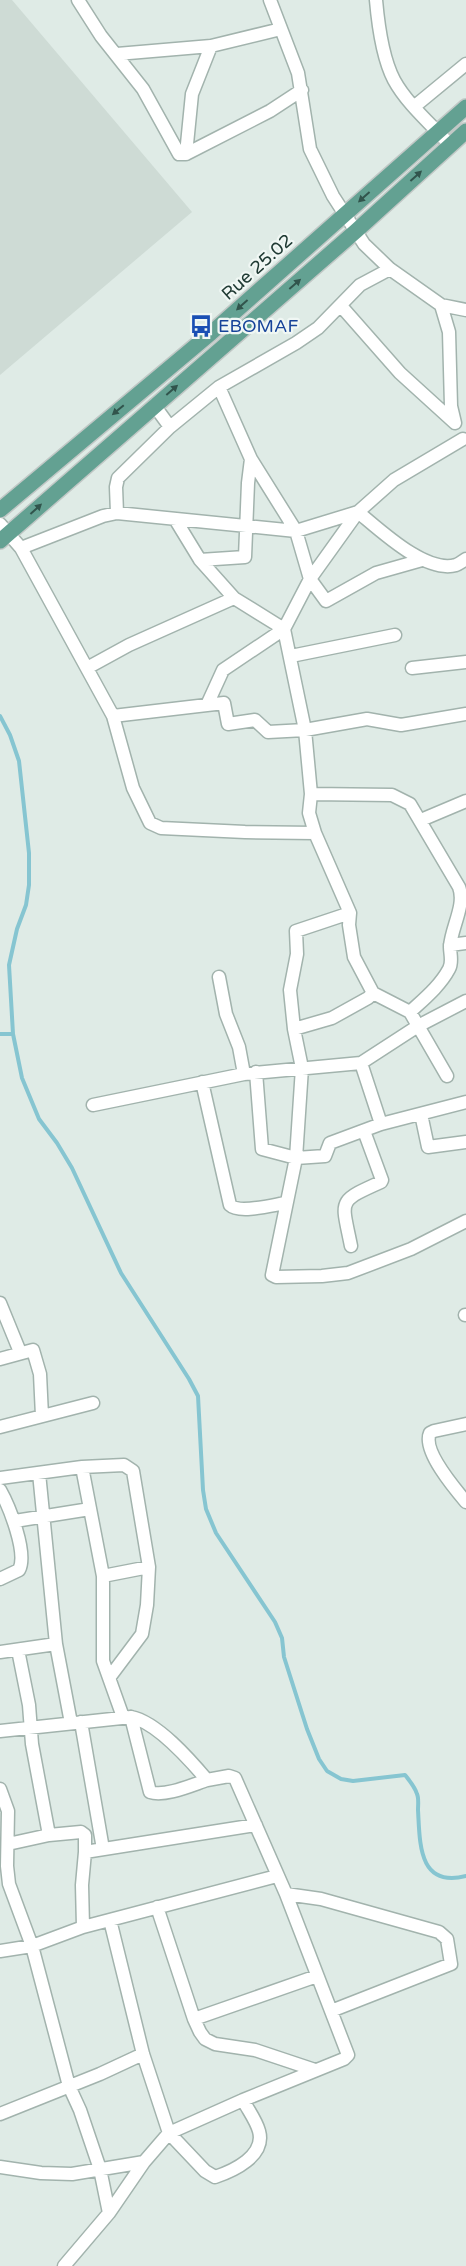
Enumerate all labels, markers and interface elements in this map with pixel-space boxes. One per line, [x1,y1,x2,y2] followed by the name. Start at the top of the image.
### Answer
[410,170,422,182] one-way arrow
[358,191,370,203] one-way arrow
[217,229,297,305] street label: Rue 25.02
[288,278,301,289] one-way arrow
[237,299,249,311] one-way arrow
[188,313,214,339] bus stop icon: EBOMAF
[218,315,298,337] place label: EBOMAF
[165,384,177,396] one-way arrow
[113,404,125,416] one-way arrow
[30,503,43,514] one-way arrow

